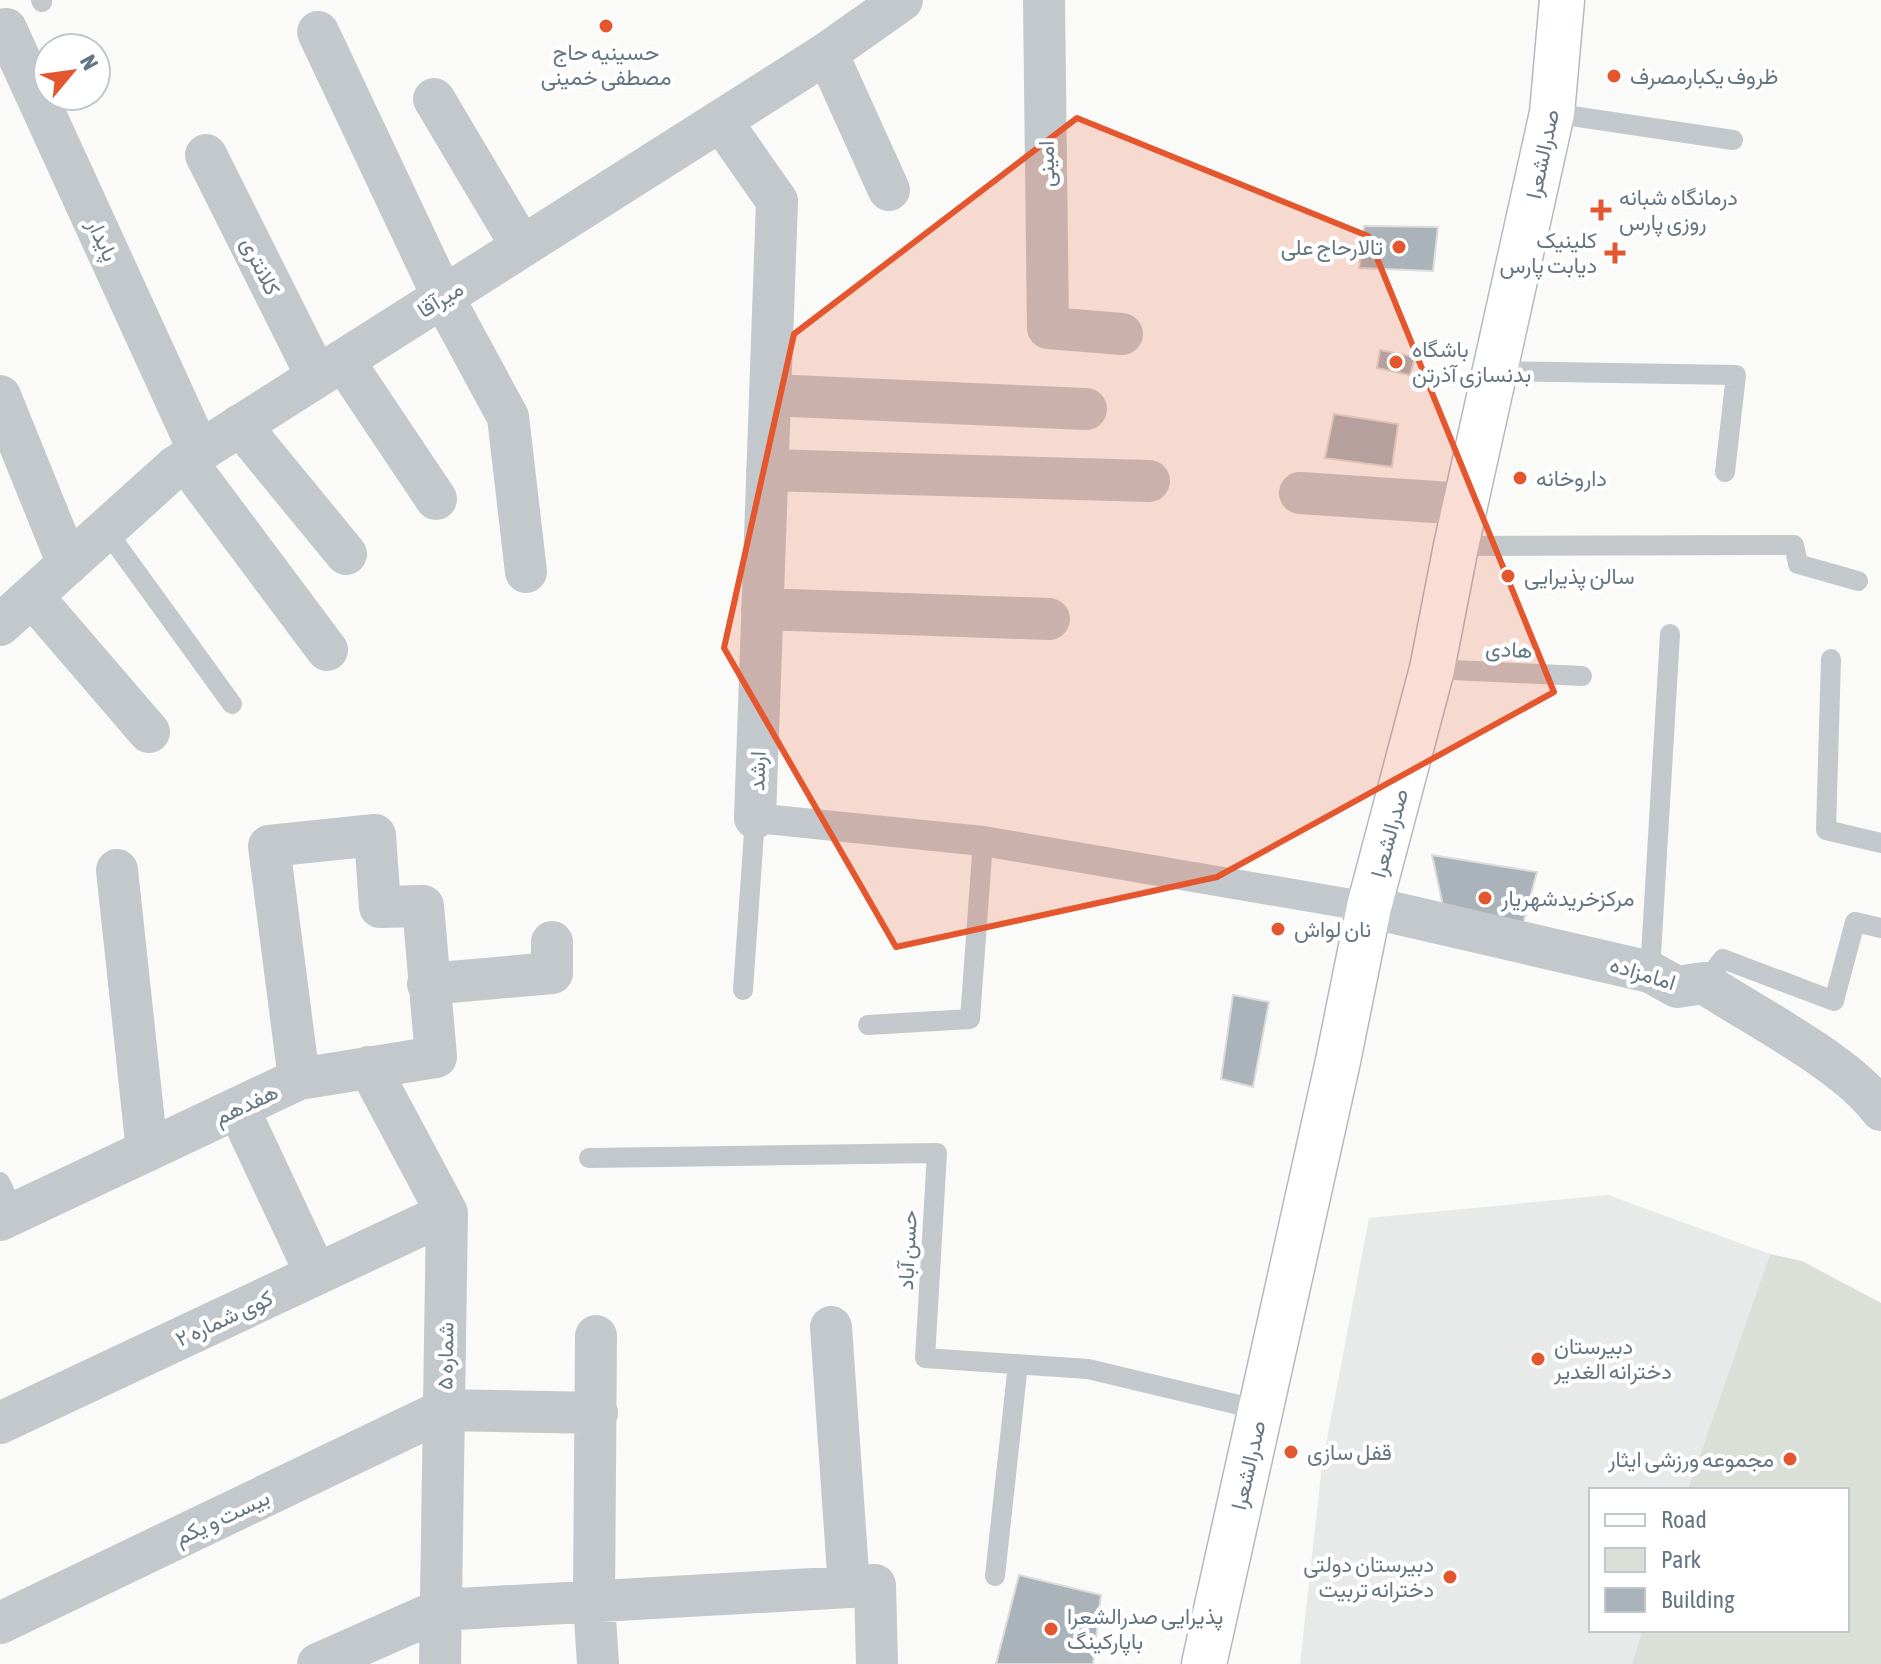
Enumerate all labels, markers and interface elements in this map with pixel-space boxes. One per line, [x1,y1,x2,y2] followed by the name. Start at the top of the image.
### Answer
[597,17,615,35] marker: حسینیه حاج مصطفی خمینی
[32,32,112,112] north arrow
[541,39,671,91] place label: حسینیه حاج مصطفی خمینی
[75,50,104,74] text: N
[1630,63,1778,90] place label: ظروف یکبارمصرف
[1605,67,1623,85] marker: ظروف یکبارمصرف
[1520,107,1565,201] street label: صدرالشعرا
[1033,141,1060,187] street label: امینی
[1619,184,1738,237] place label: درمانگاه شبانه روزی پارس
[1590,199,1612,221] marker: درمانگاه شبانه روزی پارس
[80,214,124,266] street label: پایدار
[1499,227,1597,280] place label: کلینیک دیابت پارس
[235,233,286,300] street label: کلانتری
[1281,234,1383,262] place label: تالارحاج علی
[1390,238,1408,256] marker: تالارحاج علی
[1604,242,1626,264] marker: کلینیک دیابت پارس
[412,275,468,324] street label: میرآقا
[1412,336,1531,388] place label: باشگاه بدنسازی آذرتن
[1387,353,1405,371] marker: باشگاه بدنسازی آذرتن
[1536,465,1607,492] place label: داروخانه
[1511,469,1529,487] marker: داروخانه
[1524,563,1635,591] place label: سالن پذیرایی
[1499,567,1517,585] marker: سالن پذیرایی
[1485,635,1533,664] street label: هادی
[743,751,772,791] street label: ارشد
[1365,786,1414,880] street label: صدرالشعرا
[1500,885,1634,912] place label: مرکزخریدشهریار
[1476,889,1494,907] marker: مرکزخریدشهریار
[1294,916,1371,943] place label: نان لواش
[1269,920,1287,938] marker: نان لواش
[1607,951,1679,996] street label: امامزاده
[210,1078,283,1132] street label: هفدهم
[892,1209,923,1291] street label: حسن آباد
[171,1284,277,1353] street label: کوی شماره ۲
[431,1322,460,1390] street label: شماره ۵
[1553,1333,1672,1385] place label: دبیرستان دخترانه الغدیر
[1529,1350,1547,1368] marker: دبیرستان دخترانه الغدیر
[1225,1418,1272,1512] street label: صدرالشعرا
[1307,1439,1392,1466] place label: قفل سازی
[1282,1443,1300,1461] marker: قفل سازی
[1607,1446,1774,1473] place label: مجموعه ورزشی ایثار
[1781,1450,1799,1468] marker: مجموعه ورزشی ایثار
[171,1484,274,1552] street label: بیست و یکم
[1589,1488,1849,1632] legend
[1661,1506,1707,1533] text: Road
[1661,1546,1702,1573] text: Park
[1303,1551,1434,1603] place label: دبیرستان دولتی دخترانه تربیت
[1441,1568,1459,1586] marker: دبیرستان دولتی دخترانه تربیت
[1661,1586,1735,1613] text: Building
[1067,1603,1223,1656] place label: پذیرایی صدرالشعرا باپارکینگ
[1042,1620,1060,1638] marker: پذیرایی صدرالشعرا باپارکینگ

